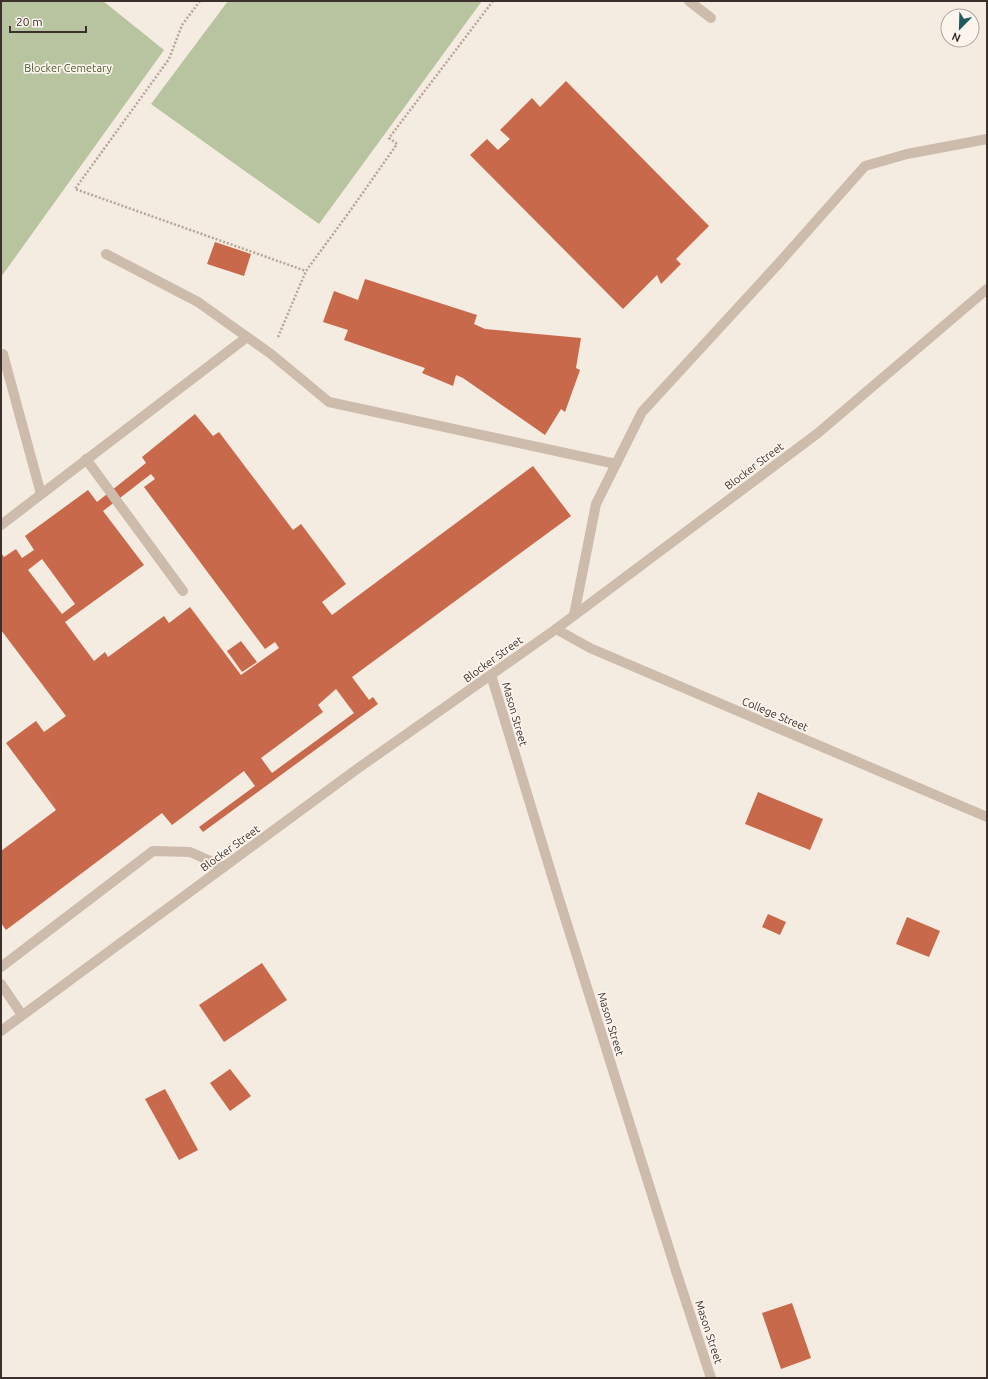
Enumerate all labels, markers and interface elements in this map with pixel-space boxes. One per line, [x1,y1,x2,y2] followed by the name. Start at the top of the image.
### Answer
[10,8,86,34] scale bar
[940,8,980,48] north arrow
[16,15,43,28] text: 20 m
[950,30,962,44] text: N
[24,62,112,74] park label: Blocker Cemetary
[722,440,786,492] street label: Blocker Street
[461,633,525,685] street label: Blocker Street
[500,681,530,748] street label: Mason Street
[740,695,810,734] street label: College Street
[198,822,262,874] street label: Blocker Street
[596,991,627,1058] street label: Mason Street
[693,1299,725,1366] street label: Mason Street

